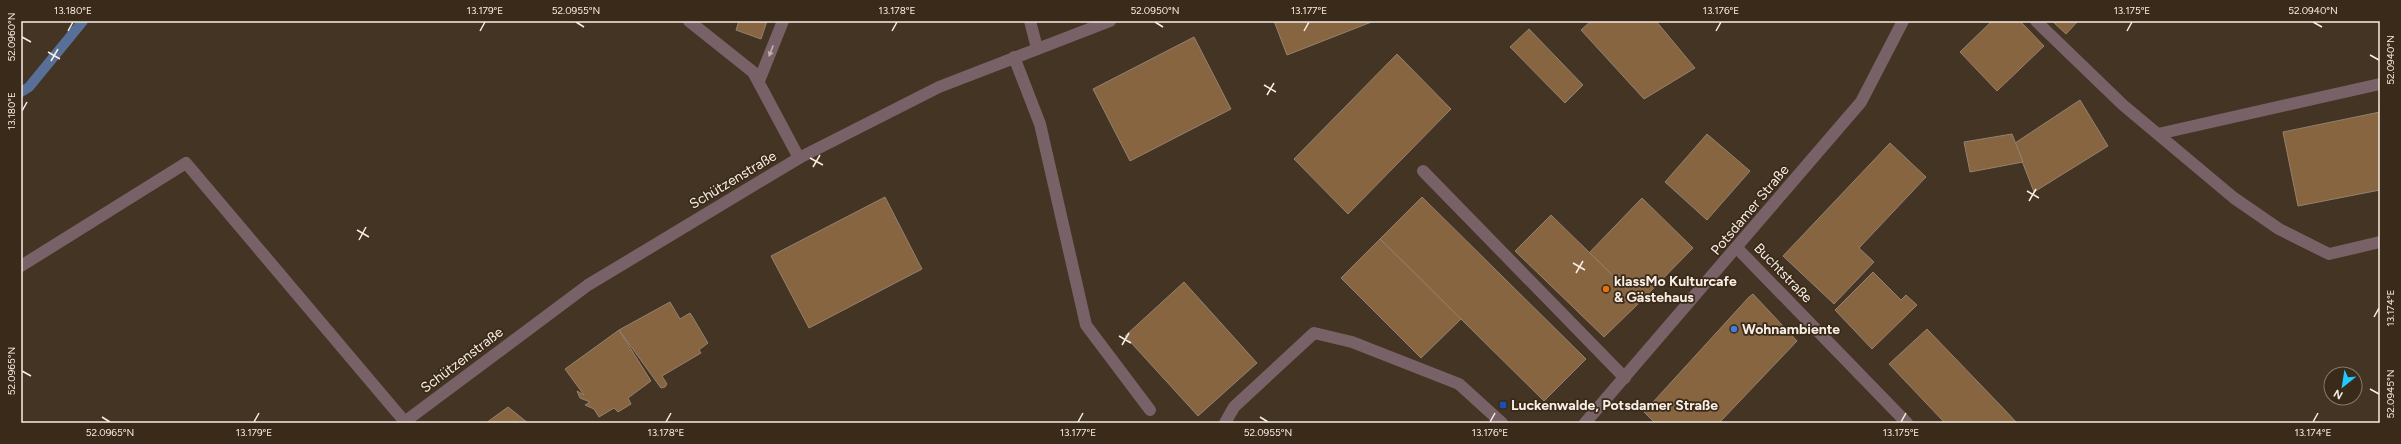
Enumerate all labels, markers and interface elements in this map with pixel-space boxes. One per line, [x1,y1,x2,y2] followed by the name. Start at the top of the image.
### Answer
[54,4,92,17] text: 13.180°E
[467,4,503,17] text: 13.179°E
[552,4,600,17] text: 52.0955°N
[879,4,916,17] text: 13.178°E
[1130,4,1180,17] text: 52.0950°N
[1291,4,1327,17] text: 13.177°E
[1703,4,1739,17] text: 13.176°E
[2114,4,2150,17] text: 13.175°E
[2288,4,2338,17] text: 52.0940°N
[5,13,18,62] text: 52.0960°N
[2384,35,2397,85] text: 52.0940°N
[768,46,774,58] one-way arrow
[5,92,18,130] text: 13.180°E
[686,147,780,213] street label: Schützenstraße
[1707,161,1793,258] street label: Potsdamer Straße
[1750,240,1816,307] street label: Buchtstraße
[1614,273,1737,306] place label: klassMo Kulturcafe & Gästehaus
[1601,284,1611,294] marker: klassMo Kulturcafe & Gästehaus
[2384,289,2397,326] text: 13.174°E
[1742,321,1840,338] place label: Wohnambiente
[417,323,507,396] street label: Schützenstraße
[1729,324,1739,334] marker: Wohnambiente
[5,347,18,395] text: 52.0965°N
[2323,366,2363,406] north arrow
[2384,370,2397,418] text: 52.0945°N
[2331,386,2345,402] text: N
[1511,397,1718,414] place label: Luckenwalde, Potsdamer Straße
[1498,400,1508,410] marker: Luckenwalde, Potsdamer Straße
[86,426,134,439] text: 52.0965°N
[236,426,272,439] text: 13.179°E
[648,426,685,439] text: 13.178°E
[1060,426,1096,439] text: 13.177°E
[1244,426,1292,439] text: 52.0955°N
[1472,426,1508,439] text: 13.176°E
[1883,426,1919,439] text: 13.175°E
[2295,426,2332,439] text: 13.174°E

